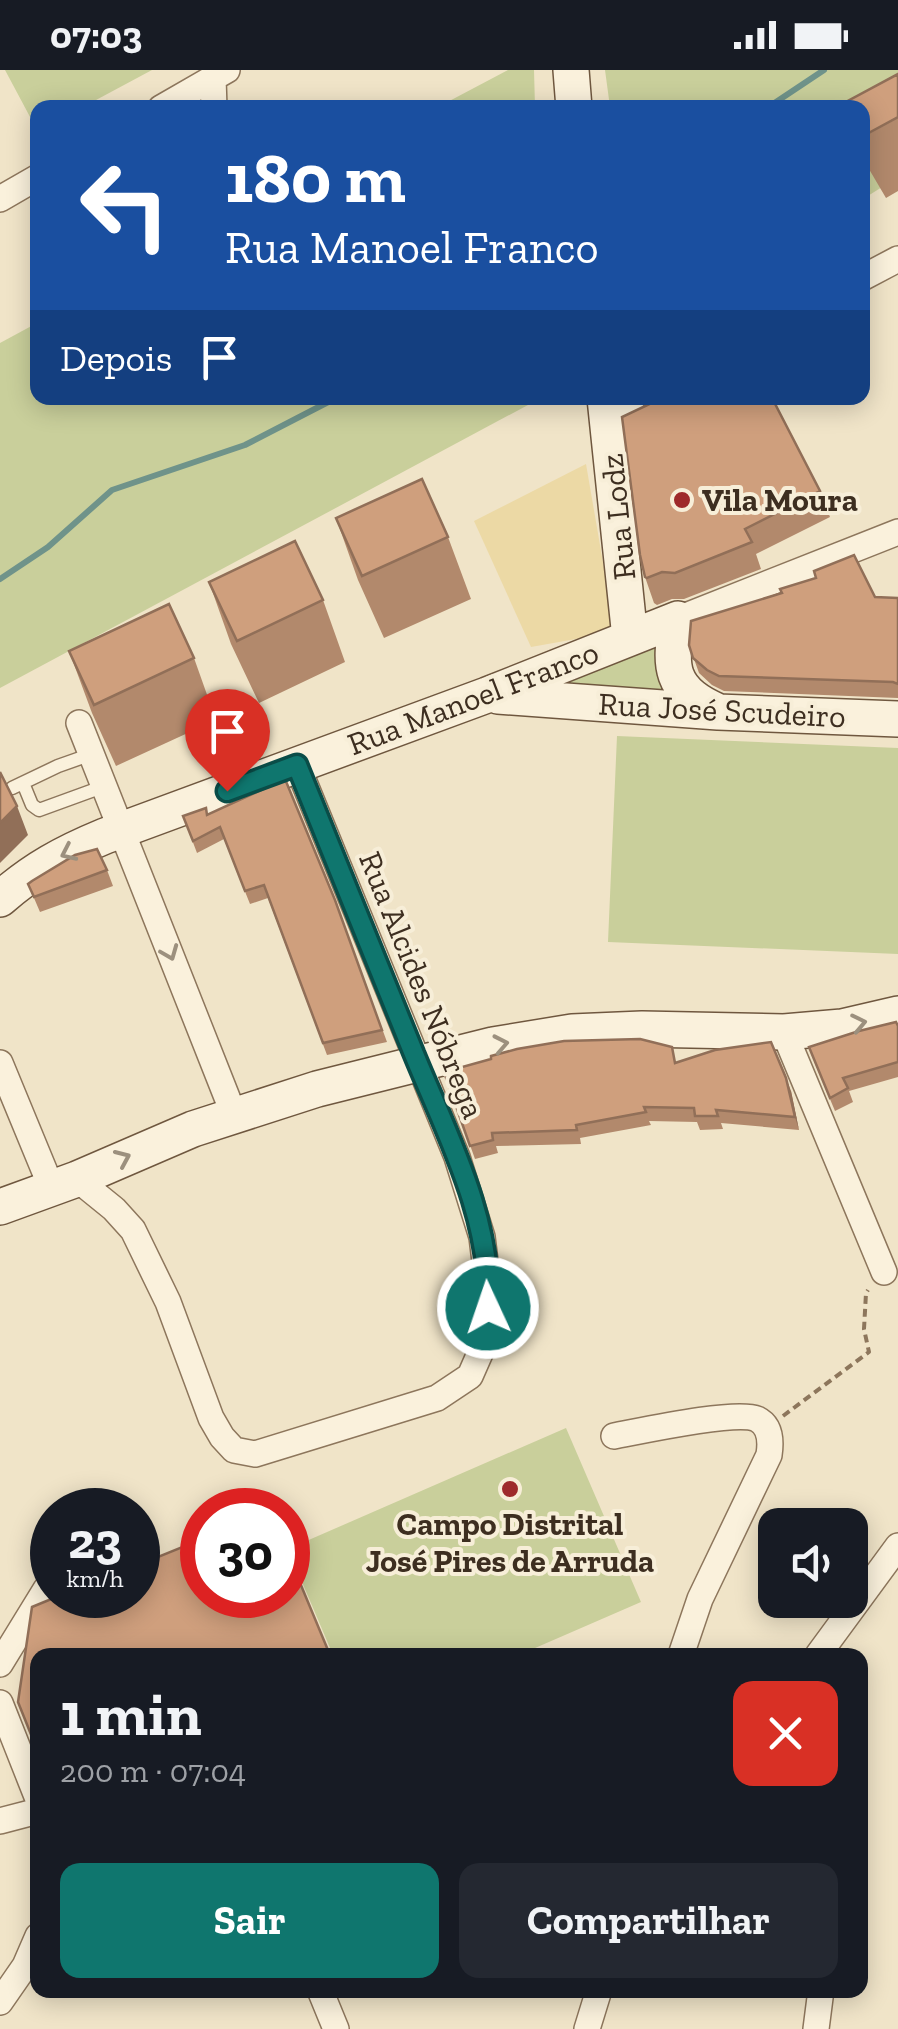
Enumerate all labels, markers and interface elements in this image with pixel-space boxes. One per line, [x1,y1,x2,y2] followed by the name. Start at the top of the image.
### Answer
[50,12,142,58] text: 07:03
[225,136,406,220] text: 180 m
[60,140,190,270] icon: left
[225,221,599,275] text: Rua Manoel Franco
[192,330,247,385] icon: arrive
[60,335,172,381] text: Depois
[592,452,644,582] street label: Rua Lodz
[702,481,858,519] place label: Vila Moura
[671,489,693,511] marker: Vila Moura
[342,633,604,763] street label: Rua Manoel Franco
[597,685,847,735] street label: Rua José Scudeiro
[185,689,270,792] pin
[200,704,255,759] icon: arrive
[60,840,78,860] one-way arrow
[351,846,493,1124] street label: Rua Alcides Nóbrega
[159,943,179,961] one-way arrow
[850,1014,867,1035] one-way arrow
[492,1035,509,1056] one-way arrow
[113,1150,131,1170] one-way arrow
[436,1256,540,1360] position arrow
[499,1478,521,1500] marker: Campo Distrital José Pires de Arruda
[180,1488,310,1618] speed limit sign: 30
[366,1505,654,1580] place label: Campo Distrital José Pires de Arruda
[758,1508,868,1618] map controls
[758,1508,868,1618] button: sound
[68,1511,122,1571] text: 23
[66,1563,124,1593] text: km/h
[60,1678,202,1750] text: 1 min
[733,1681,838,1786] button: close
[60,1752,246,1790] text: 200 m · 07:04
[60,1863,439,1978] button: Sair
[459,1863,838,1978] button: Compartilhar

